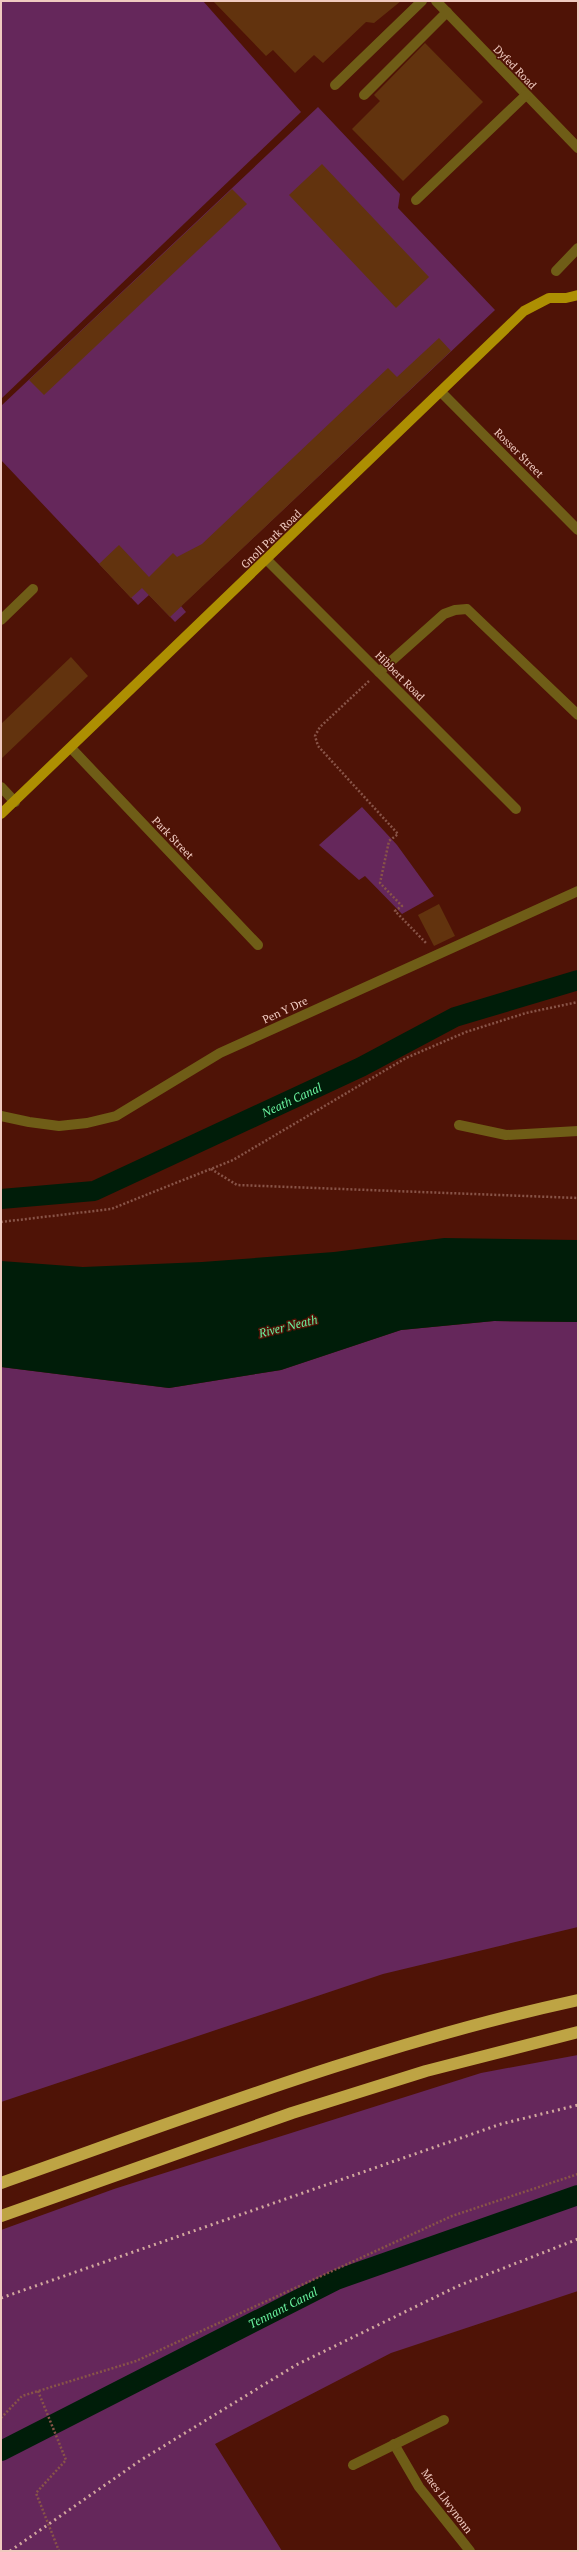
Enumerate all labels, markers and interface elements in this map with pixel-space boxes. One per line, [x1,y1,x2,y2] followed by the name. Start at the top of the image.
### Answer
[491,42,539,92] street label: Dyfed Road
[491,425,547,481] street label: Rosser Street
[238,507,304,571] street label: Gnoll Park Road
[372,648,428,704] street label: Hibbert Road
[149,814,197,862] street label: Park Street
[260,993,310,1027] street label: Pen Y Dre
[258,1079,324,1120] water label: Neath Canal
[256,1311,319,1341] water label: River Neath
[245,2283,320,2331] water label: Tennant Canal
[418,2466,476,2536] street label: Maes Llwynonn

